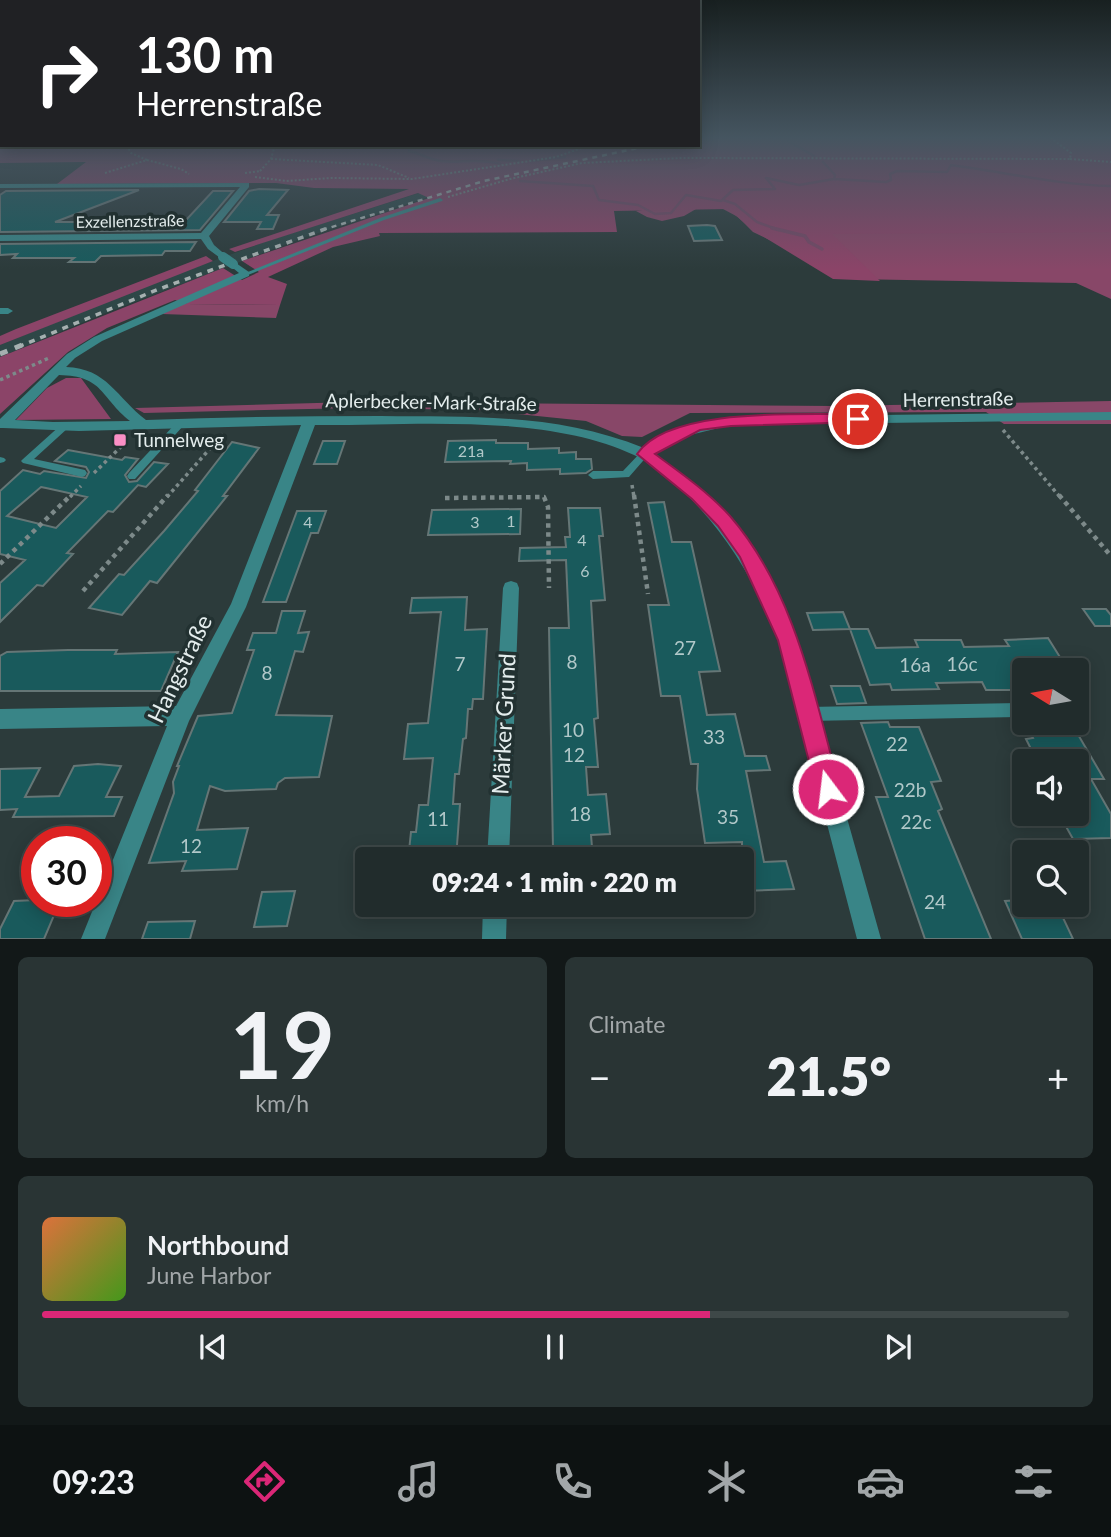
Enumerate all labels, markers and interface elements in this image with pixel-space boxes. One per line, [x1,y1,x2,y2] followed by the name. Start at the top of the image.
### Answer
[136,25,274,83] text: 130 m
[21,28,112,119] icon: right
[136,84,322,123] text: Herrenstraße
[75,210,185,231] street label: Exzellenzstraße
[902,386,1013,411] street label: Herrenstraße
[325,388,537,415] street label: Aplerbecker-Mark-Straße
[828,389,888,449] pin
[839,400,877,438] icon: arrive
[134,428,224,451] place label: Tunnelweg
[112,432,128,448] marker: Tunnelweg
[458,441,484,460] house number: 21a
[506,511,516,530] house number: 1
[303,512,313,531] house number: 4
[470,512,480,531] house number: 3
[577,530,587,549] house number: 4
[580,561,590,580] house number: 6
[141,610,217,727] street label: Hangstraße
[674,636,696,659] house number: 27
[566,650,578,673] house number: 8
[454,652,466,675] house number: 7
[946,652,978,675] house number: 16c
[485,653,521,795] street label: Märker Grund
[899,653,931,676] house number: 16a
[1012,658,1088,735] north arrow
[1012,658,1089,917] map controls
[261,661,273,684] house number: 8
[562,718,584,741] house number: 10
[703,725,725,748] house number: 33
[886,732,908,755] house number: 22
[563,743,585,766] house number: 12
[1012,749,1089,826] button: sound
[791,752,865,826] position arrow
[894,778,926,801] house number: 22b
[569,802,591,825] house number: 18
[717,805,739,828] house number: 35
[427,807,449,830] house number: 11
[900,810,932,833] house number: 22c
[21,826,112,917] speed limit sign: 30
[180,834,202,857] house number: 12
[1012,840,1089,917] button: search
[432,866,677,898] text: 09:24 · 1 min · 220 m
[924,890,946,913] house number: 24
[229,989,335,1098] text: 19
[589,1010,665,1038] text: Climate
[766,1045,891,1107] text: 21.5°
[589,1054,611,1100] text: −
[1047,1054,1069,1100] text: +
[255,1089,309,1117] text: km/h
[147,1229,289,1261] text: Northbound
[147,1261,271,1289] text: June Harbor
[194,1328,232,1366] icon: previous
[536,1328,574,1366] icon: pause
[879,1328,917,1366] icon: next
[240,1457,289,1506] icon: directions
[394,1457,443,1506] icon: music
[548,1457,597,1506] icon: phone
[702,1457,751,1506] icon: climate
[856,1457,905,1506] icon: car
[1009,1457,1058,1506] icon: filters
[52,1462,135,1501] text: 09:23

